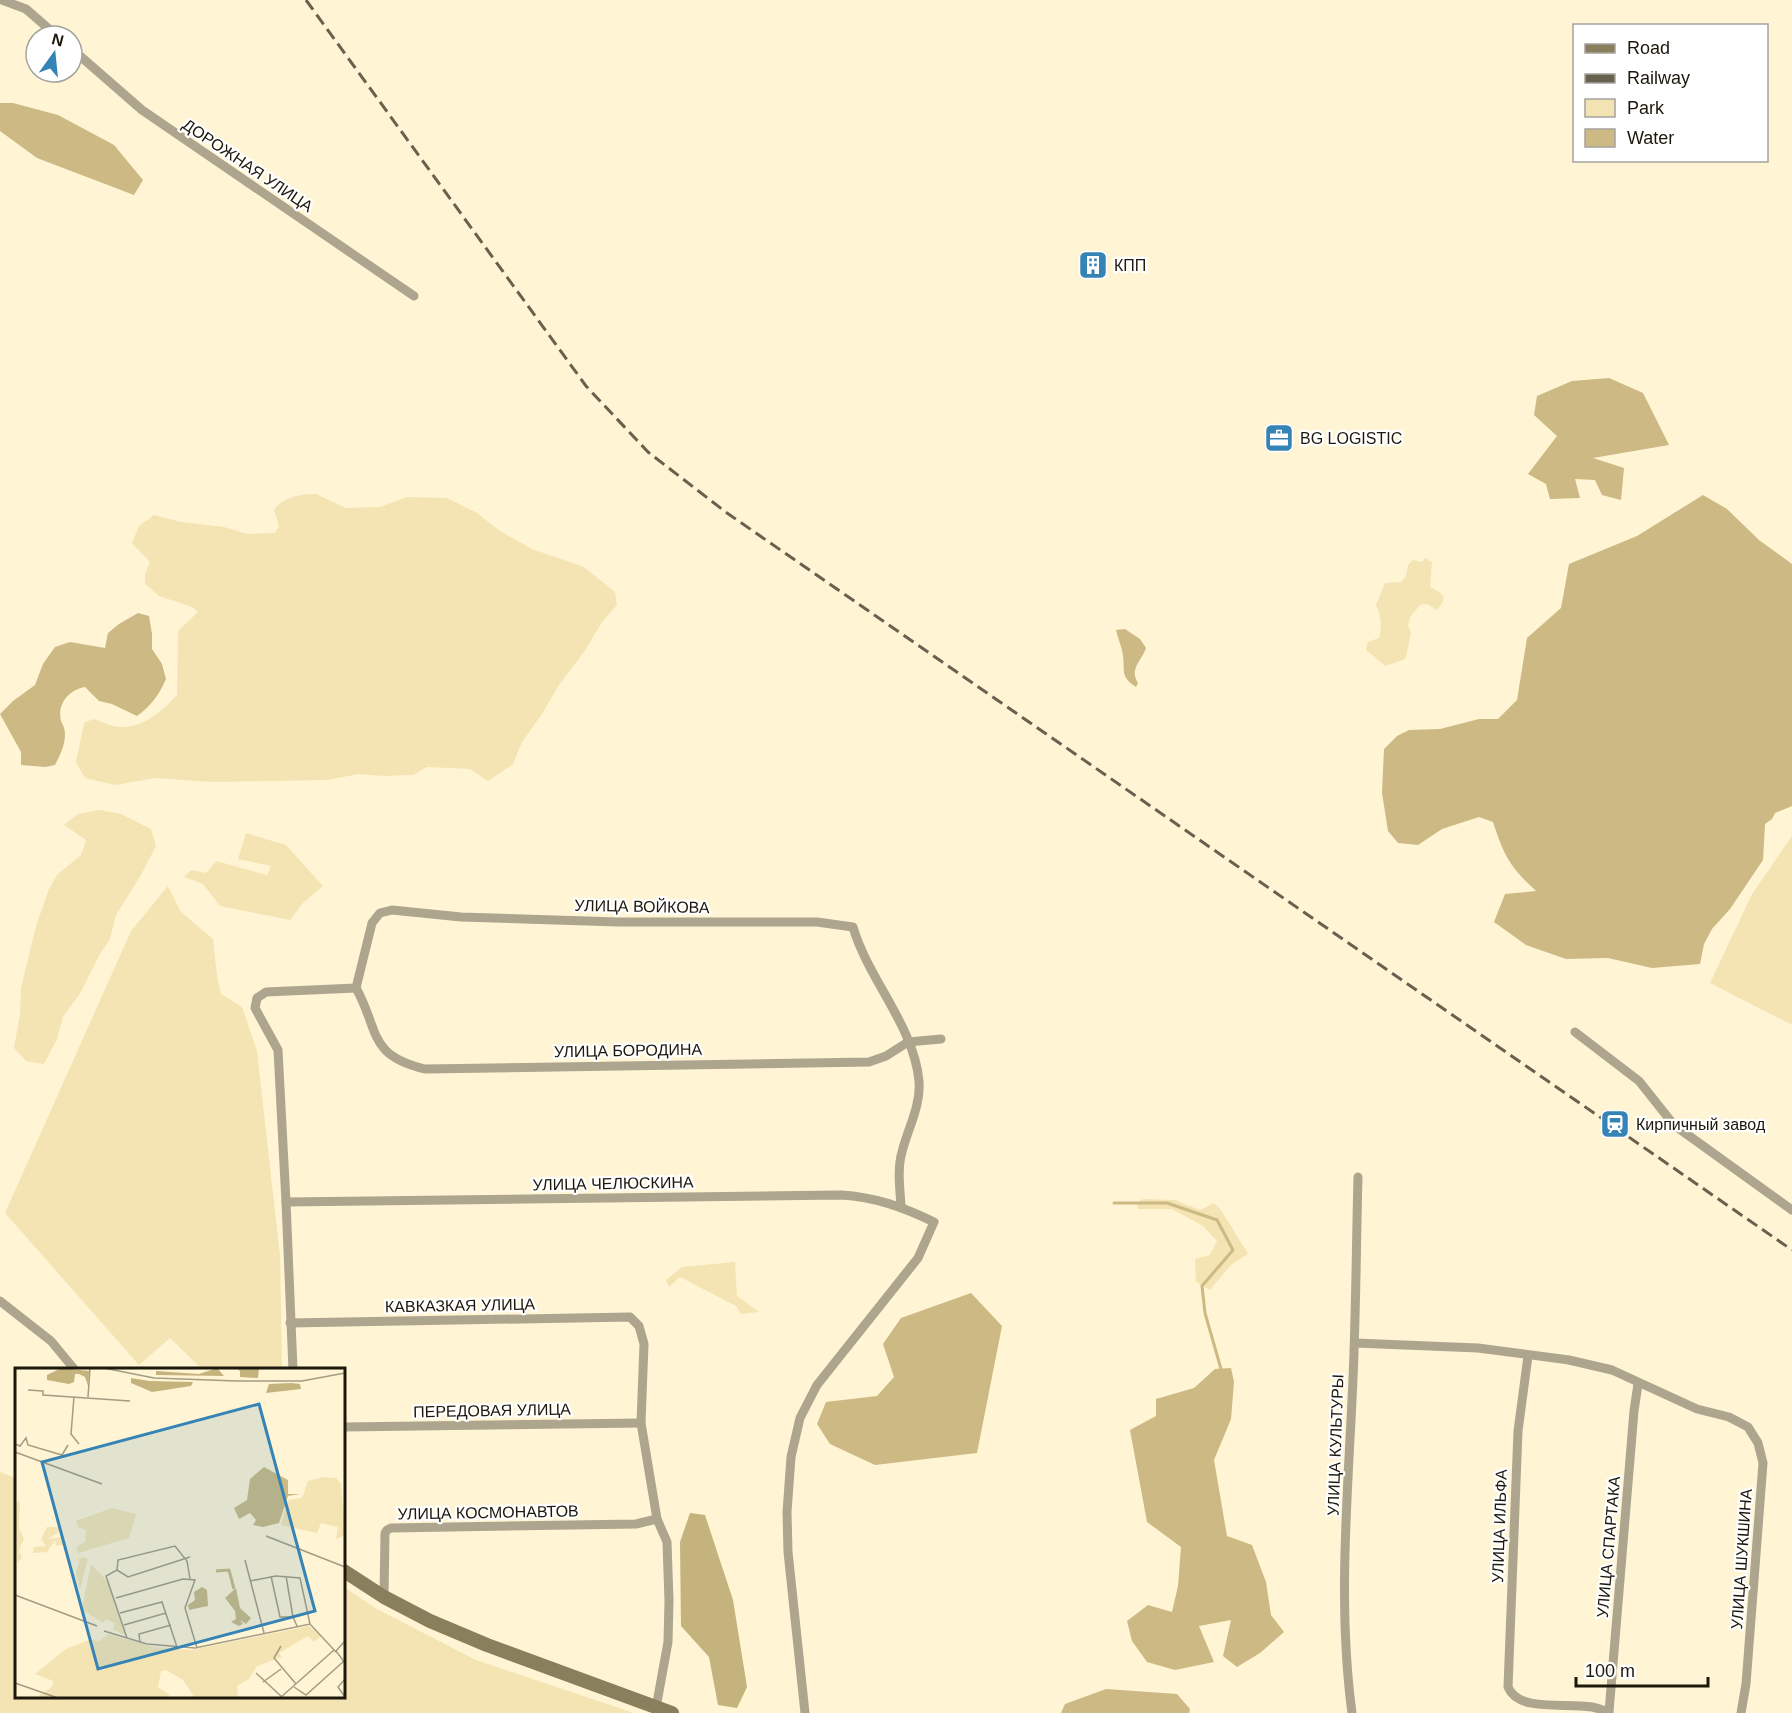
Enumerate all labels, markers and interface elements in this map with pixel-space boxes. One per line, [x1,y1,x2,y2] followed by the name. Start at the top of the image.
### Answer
[24,24,84,84] north arrow
[1573,24,1768,162] legend
[50,30,66,50] text: N
[1627,38,1670,58] text: Road
[1627,68,1690,88] text: Railway
[1627,98,1665,118] text: Park
[180,116,316,215] street label: ДОРОЖНАЯ УЛИЦА
[1627,128,1674,148] text: Water
[1077,249,1109,281] building icon: КПП
[1114,257,1146,274] place label: КПП
[1263,422,1295,454] office icon: BG LOGISTIC
[1300,430,1402,447] place label: BG LOGISTIC
[574,896,710,916] street label: УЛИЦА ВОЙКОВА
[554,1041,703,1060] street label: УЛИЦА БОРОДИНА
[1599,1108,1631,1140] station icon: Кирпичный завод
[1636,1116,1766,1133] place label: Кирпичный завод
[532,1174,694,1193] street label: УЛИЦА ЧЕЛЮСКИНА
[385,1296,536,1315] street label: КАВКАЗКАЯ УЛИЦА
[15,1368,345,1698] inset map
[1325,1374,1346,1516] street label: УЛИЦА КУЛЬТУРЫ
[413,1401,571,1420] street label: ПЕРЕДОВАЯ УЛИЦА
[1489,1469,1510,1583] street label: УЛИЦА ИЛЬФА
[1594,1475,1623,1619] street label: УЛИЦА СПАРТАКА
[1728,1488,1755,1630] street label: УЛИЦА ШУКШИНА
[397,1502,579,1523] street label: УЛИЦА КОСМОНАВТОВ
[1576,1650,1708,1688] scale bar
[1585,1661,1635,1681] text: 100 m

